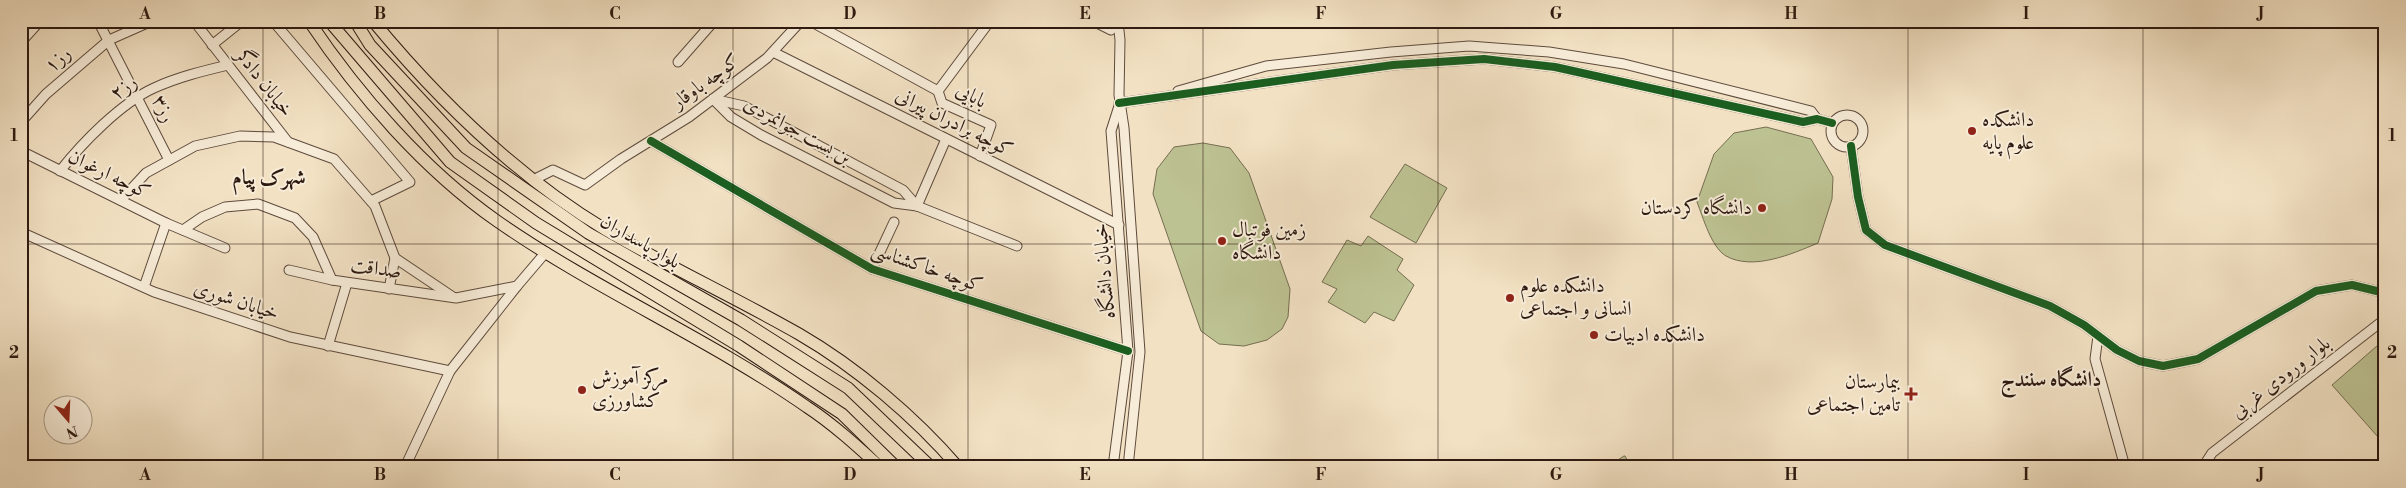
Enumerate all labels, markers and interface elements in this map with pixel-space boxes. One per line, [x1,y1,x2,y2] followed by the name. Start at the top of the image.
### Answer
[138,4,151,24] text: A
[374,4,386,24] text: B
[609,4,621,24] text: C
[844,4,857,24] text: D
[1079,4,1091,24] text: E
[1315,4,1327,24] text: F
[1550,4,1563,24] text: G
[1784,4,1798,24] text: H
[2023,4,2029,24] text: I
[2256,4,2264,24] text: J
[39,41,77,79] street label: رز۱
[228,41,300,122] street label: خیابان دادگر
[665,49,745,116] street label: کوچه باوقار
[105,70,143,106] street label: رز۲
[951,78,991,114] street label: بابایی
[891,83,1017,164] street label: کوچه برادران پیرانی
[146,91,180,127] street label: رز۳
[739,91,855,171] street label: بن بست جوانمردی
[1982,108,2034,160] place label: دانشکده علوم پایه
[1966,125,1978,137] marker: دانشکده علوم پایه
[10,126,18,146] text: 1
[2388,126,2396,146] text: 1
[64,144,154,206] street label: کوچه ارغوان
[232,165,306,196] district label: شهرک پیام
[1641,194,1752,221] place label: دانشگاه کردستان
[1756,202,1768,214] marker: دانشگاه کردستان
[595,209,685,276] street label: بلوار پاسداران
[1232,218,1306,266] place label: زمین فوتبال دانشگاه
[1086,222,1122,320] street label: خیابان دانشگاه
[1216,235,1228,247] marker: زمین فوتبال دانشگاه
[868,237,986,300] street label: کوچه خاکشناسی
[349,253,403,285] street label: صداقت
[1520,274,1632,322] place label: دانشکده علوم انسانی و اجتماعی
[190,276,282,326] street label: خیابان شوری
[1504,292,1516,304] marker: دانشکده علوم انسانی و اجتماعی
[1604,323,1705,348] place label: دانشکده ادبیات
[1588,329,1600,341] marker: دانشکده ادبیات
[2226,331,2336,425] street label: بلوار ورودی غربی
[9,343,19,363] text: 2
[2387,343,2397,363] text: 2
[592,365,668,414] place label: مرکز آموزش کشاورزی
[2000,365,2102,398] district label: دانشگاه سنندج
[1807,370,1901,418] place label: بیمارستان تامین اجتماعی
[576,384,588,396] marker: مرکز آموزش کشاورزی
[1904,387,1918,401] marker: بیمارستان تامین اجتماعی
[42,396,92,446] north arrow
[64,421,80,442] text: N
[138,465,151,485] text: A
[374,465,386,485] text: B
[609,465,621,485] text: C
[844,465,857,485] text: D
[1079,465,1091,485] text: E
[1315,465,1327,485] text: F
[1550,465,1563,485] text: G
[1784,465,1798,485] text: H
[2023,465,2029,485] text: I
[2256,465,2264,485] text: J

